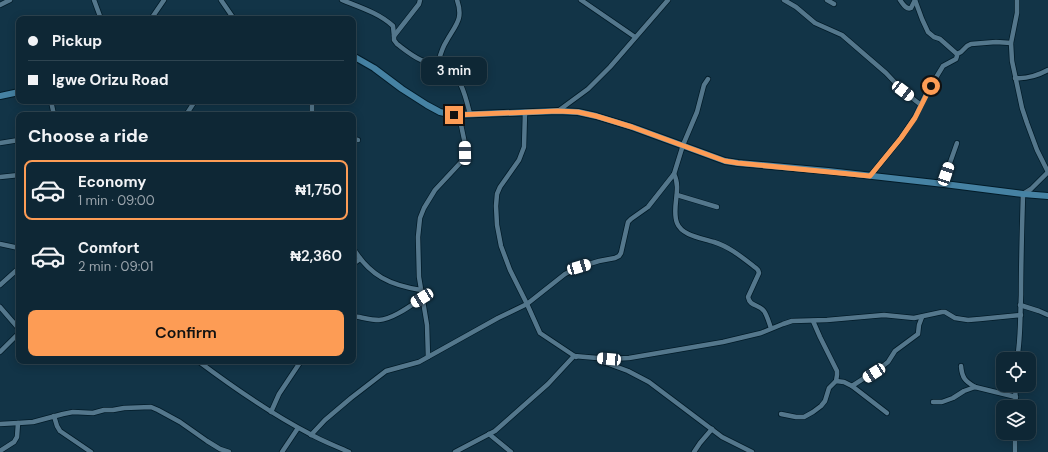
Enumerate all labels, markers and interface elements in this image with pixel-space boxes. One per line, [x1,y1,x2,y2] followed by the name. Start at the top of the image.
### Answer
[52,31,102,51] text: Pickup
[421,57,487,85] callout: 3 min
[437,62,471,79] text: 3 min
[52,70,169,90] text: Igwe Orizu Road
[922,77,940,95] route start
[890,79,916,103] car
[445,106,463,124] route end
[28,124,149,148] text: Choose a ride
[459,141,471,165] car
[936,161,956,187] car
[30,172,66,208] icon: car
[78,172,146,192] text: Economy
[295,180,342,200] text: ₦1,750
[78,192,155,209] text: 1 min · 09:00
[30,238,66,274] icon: car
[78,238,139,258] text: Comfort
[290,246,342,266] text: ₦2,360
[78,258,153,275] text: 2 min · 09:01
[566,258,592,276] car
[409,287,435,309] car
[28,310,344,356] button: Confirm
[597,352,621,366] car
[996,352,1036,440] map controls
[996,352,1036,392] button: locate
[861,361,887,385] car
[996,400,1036,440] button: layers

